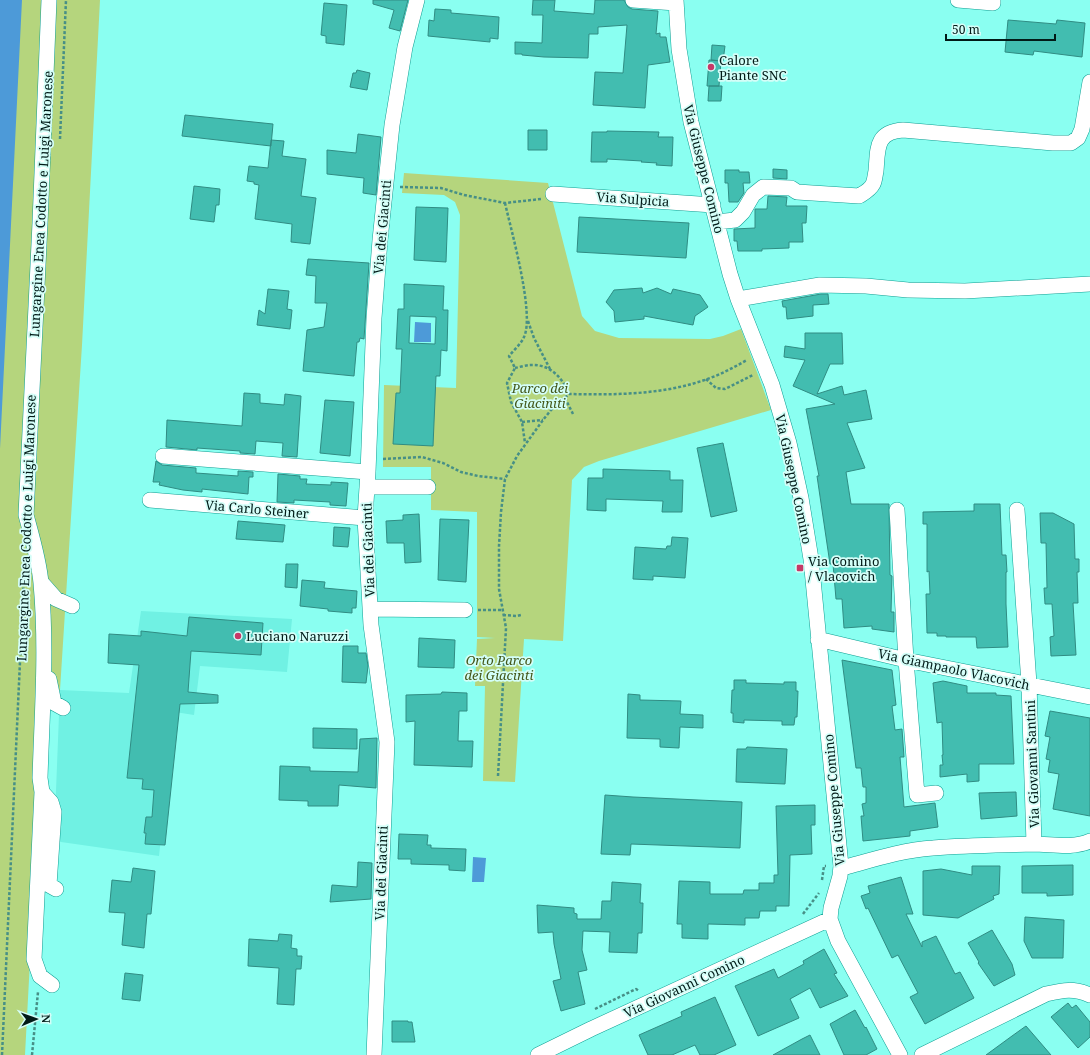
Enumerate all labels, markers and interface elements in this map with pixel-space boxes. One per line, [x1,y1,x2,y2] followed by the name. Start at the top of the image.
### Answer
[946,16,1055,42] scale bar
[952,21,980,38] text: 50 m
[719,51,787,84] place label: Calore Piante SNC
[706,62,716,72] marker: Calore Piante SNC
[25,70,57,338] street label: Lungargine Enea Codotto e Luigi Maronese
[679,103,729,235] street label: Via Giuseppe Comino
[369,179,395,275] street label: Via dei Giacinti
[596,187,670,211] street label: Via Sulpicia
[511,379,568,412] park label: Parco dei Giaciniti
[12,394,40,662] street label: Lungargine Enea Codotto e Luigi Maronese
[771,412,817,546] street label: Via Giuseppe Comino
[204,495,310,523] street label: Via Carlo Steiner
[357,502,379,598] street label: Via dei Giacinti
[808,552,879,585] place label: Via Comino / Vlacovich
[795,563,805,573] marker: Via Comino / Vlacovich
[246,627,349,645] place label: Luciano Naruzzi
[233,631,243,641] marker: Luciano Naruzzi
[876,644,1032,694] street label: Via Giampaolo Vlacovich
[465,651,533,684] park label: Orto Parco dei Giacinti
[1021,700,1043,828] street label: Via Giovanni Santini
[819,733,849,867] street label: Via Giuseppe Comino
[370,825,392,921] street label: Via dei Giacinti
[621,950,747,1022] street label: Via Giovanni Comino
[16,999,56,1039] north arrow
[39,1014,54,1024] text: N

